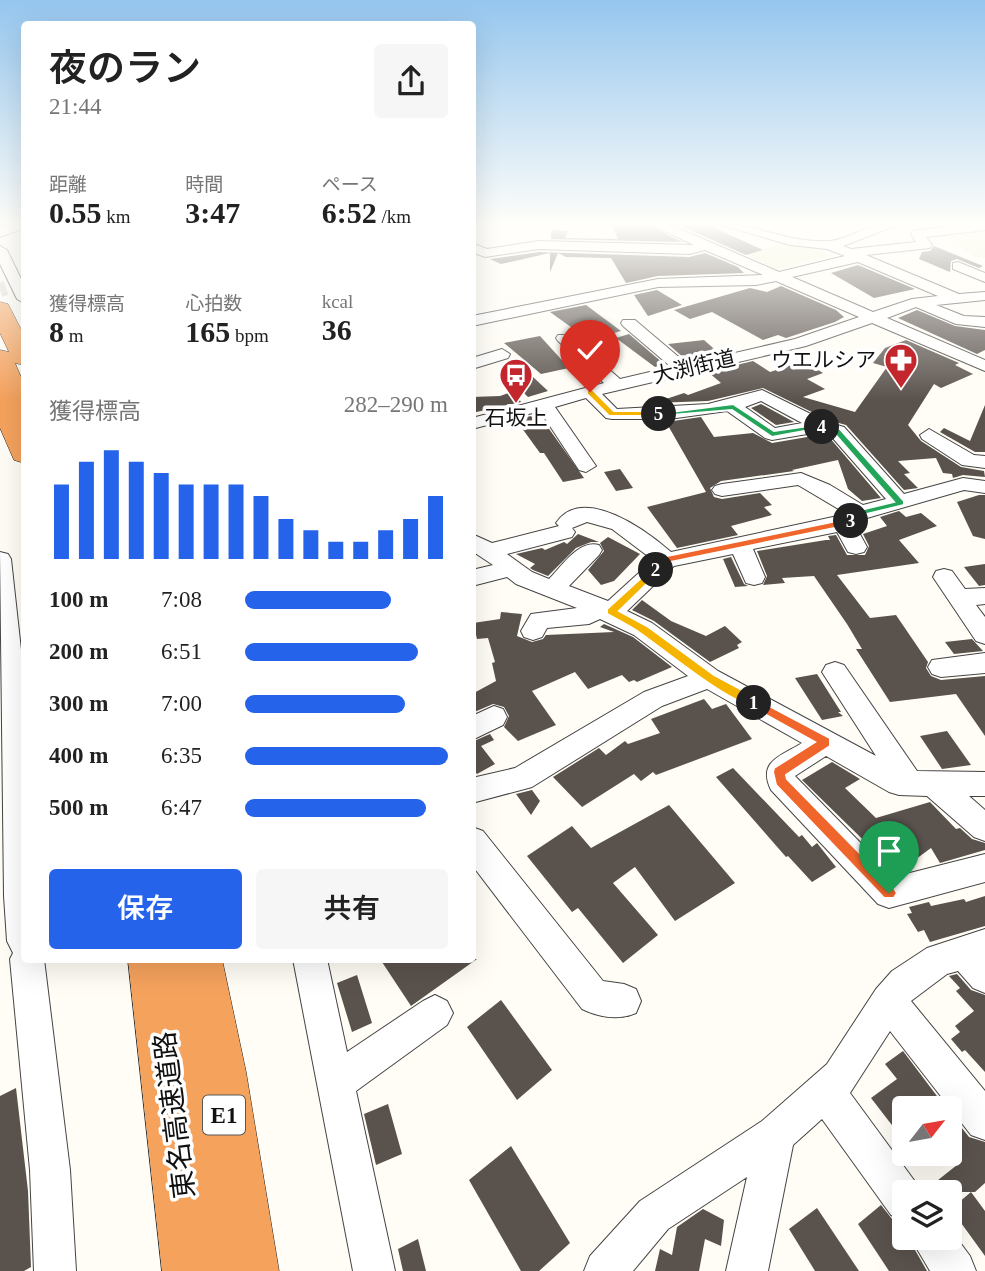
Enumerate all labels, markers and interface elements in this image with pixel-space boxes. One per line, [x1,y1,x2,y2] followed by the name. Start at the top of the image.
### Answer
[374,44,448,118] button: share
[49,47,201,89] text: 夜のラン
[49,94,101,119] text: 21:44
[49,174,87,195] text: 距離
[185,174,223,195] text: 時間
[322,174,378,195] text: ペース
[49,196,102,229] text: 0.55
[185,196,240,229] text: 3:47
[322,196,377,229] text: 6:52
[102,206,131,227] text: km
[377,206,411,227] text: /km
[322,291,353,312] text: kcal
[49,293,125,314] text: 獲得標高
[185,293,242,314] text: 心拍数
[322,313,352,346] text: 36
[49,315,64,348] text: 8
[185,315,230,348] text: 165
[560,320,620,392] pin
[64,325,84,346] text: m
[230,325,269,346] text: bpm
[571,331,609,369] icon: check
[882,341,920,390] pharmacy icon: ウエルシア
[650,346,738,388] street label: 大渕街道
[771,348,876,372] place label: ウエルシア
[497,356,535,405] bus stop icon: 石坂上
[344,392,448,417] text: 282–290 m
[642,396,676,432] pin: 5
[49,399,141,424] text: 獲得標高
[654,403,663,424] text: 5
[485,406,548,430] place label: 石坂上
[804,410,840,444] pin: 4
[817,416,826,437] text: 4
[834,504,868,538] pin: 3
[846,510,855,531] text: 3
[638,552,674,588] pin: 2
[651,559,660,580] text: 2
[49,587,108,612] text: 100 m
[161,587,202,612] text: 7:08
[49,639,108,664] text: 200 m
[161,639,202,664] text: 6:51
[736,686,772,720] pin: 1
[49,691,108,716] text: 300 m
[161,691,202,716] text: 7:00
[749,692,758,713] text: 1
[49,743,108,768] text: 400 m
[161,743,202,768] text: 6:35
[49,795,108,820] text: 500 m
[161,795,202,820] text: 6:47
[859,821,919,893] pin
[870,832,908,870] icon: arrive
[49,869,242,949] button: 保存
[256,869,448,949] button: 共有
[149,1030,200,1200] street label: 東名高速道路
[203,1096,245,1134] road number: E1
[892,1096,962,1166] north arrow
[892,1096,962,1250] map controls
[892,1180,962,1250] button: layers

